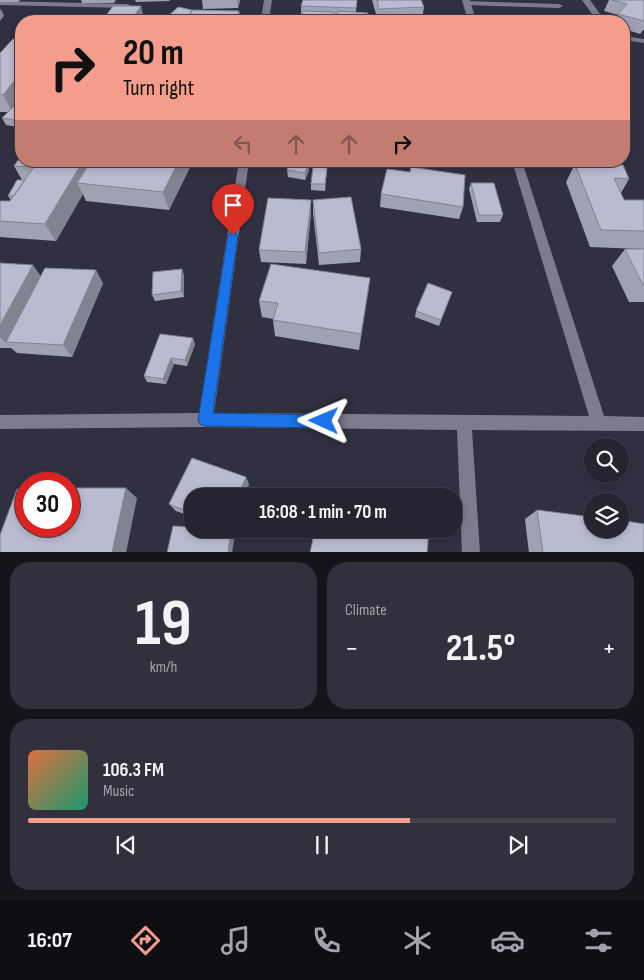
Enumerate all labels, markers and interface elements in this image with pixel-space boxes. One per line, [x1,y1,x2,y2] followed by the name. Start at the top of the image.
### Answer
[123,32,184,75] text: 20 m
[40,35,105,100] icon: right
[123,75,194,102] text: Turn right
[229,130,257,158] icon: left
[282,130,310,158] icon: ahead
[335,130,363,158] icon: ahead
[388,130,416,158] icon: right
[212,184,254,235] pin
[219,191,247,219] icon: arrive
[297,394,349,446] position arrow
[584,438,629,538] map controls
[584,438,629,483] button: search
[15,472,80,537] speed limit sign: 30
[584,493,629,538] button: layers
[259,501,387,524] text: 16:08 · 1 min · 70 m
[135,586,192,664] text: 19
[345,601,387,620] text: Climate
[446,626,515,671] text: 21.5°
[345,632,359,665] text: −
[602,632,616,665] text: +
[150,658,177,677] text: km/h
[103,759,164,782] text: 106.3 FM
[103,782,134,801] text: Music
[112,831,140,859] icon: previous
[308,831,336,859] icon: pause
[504,831,532,859] icon: next
[128,923,163,958] icon: directions
[218,923,253,958] icon: music
[309,923,344,958] icon: phone
[400,923,435,958] icon: climate
[490,923,525,958] icon: car
[581,923,616,958] icon: filters
[28,927,72,954] text: 16:07

